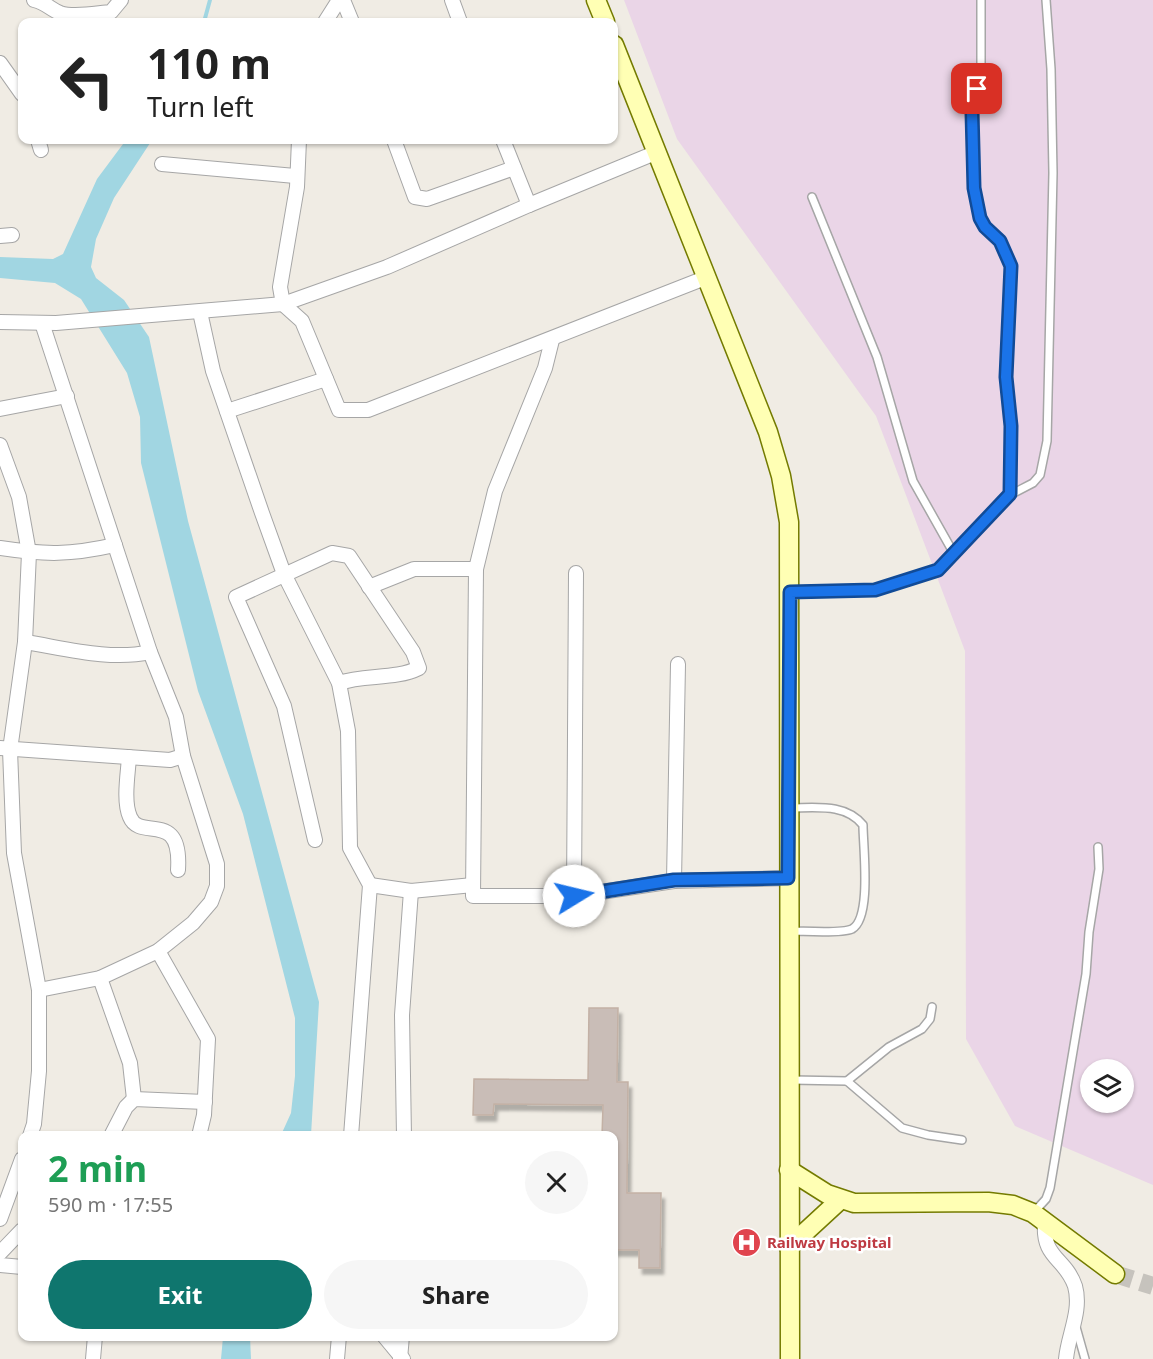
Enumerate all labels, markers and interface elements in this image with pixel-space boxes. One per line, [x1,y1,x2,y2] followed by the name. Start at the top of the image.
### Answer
[147,34,271,91] text: 110 m
[48,42,126,120] icon: left
[951,63,1002,114] pin
[960,72,993,105] icon: arrive
[147,88,253,125] text: Turn left
[542,864,606,928] position arrow
[1080,1059,1134,1113] map controls
[1080,1059,1134,1113] button: layers
[48,1144,147,1193] text: 2 min
[525,1151,588,1214] button: close
[48,1191,173,1218] text: 590 m · 17:55
[730,1227,762,1259] hospital icon: Railway Hospital
[767,1232,891,1252] place label: Railway Hospital
[48,1260,312,1329] button: Exit
[324,1260,588,1329] button: Share

